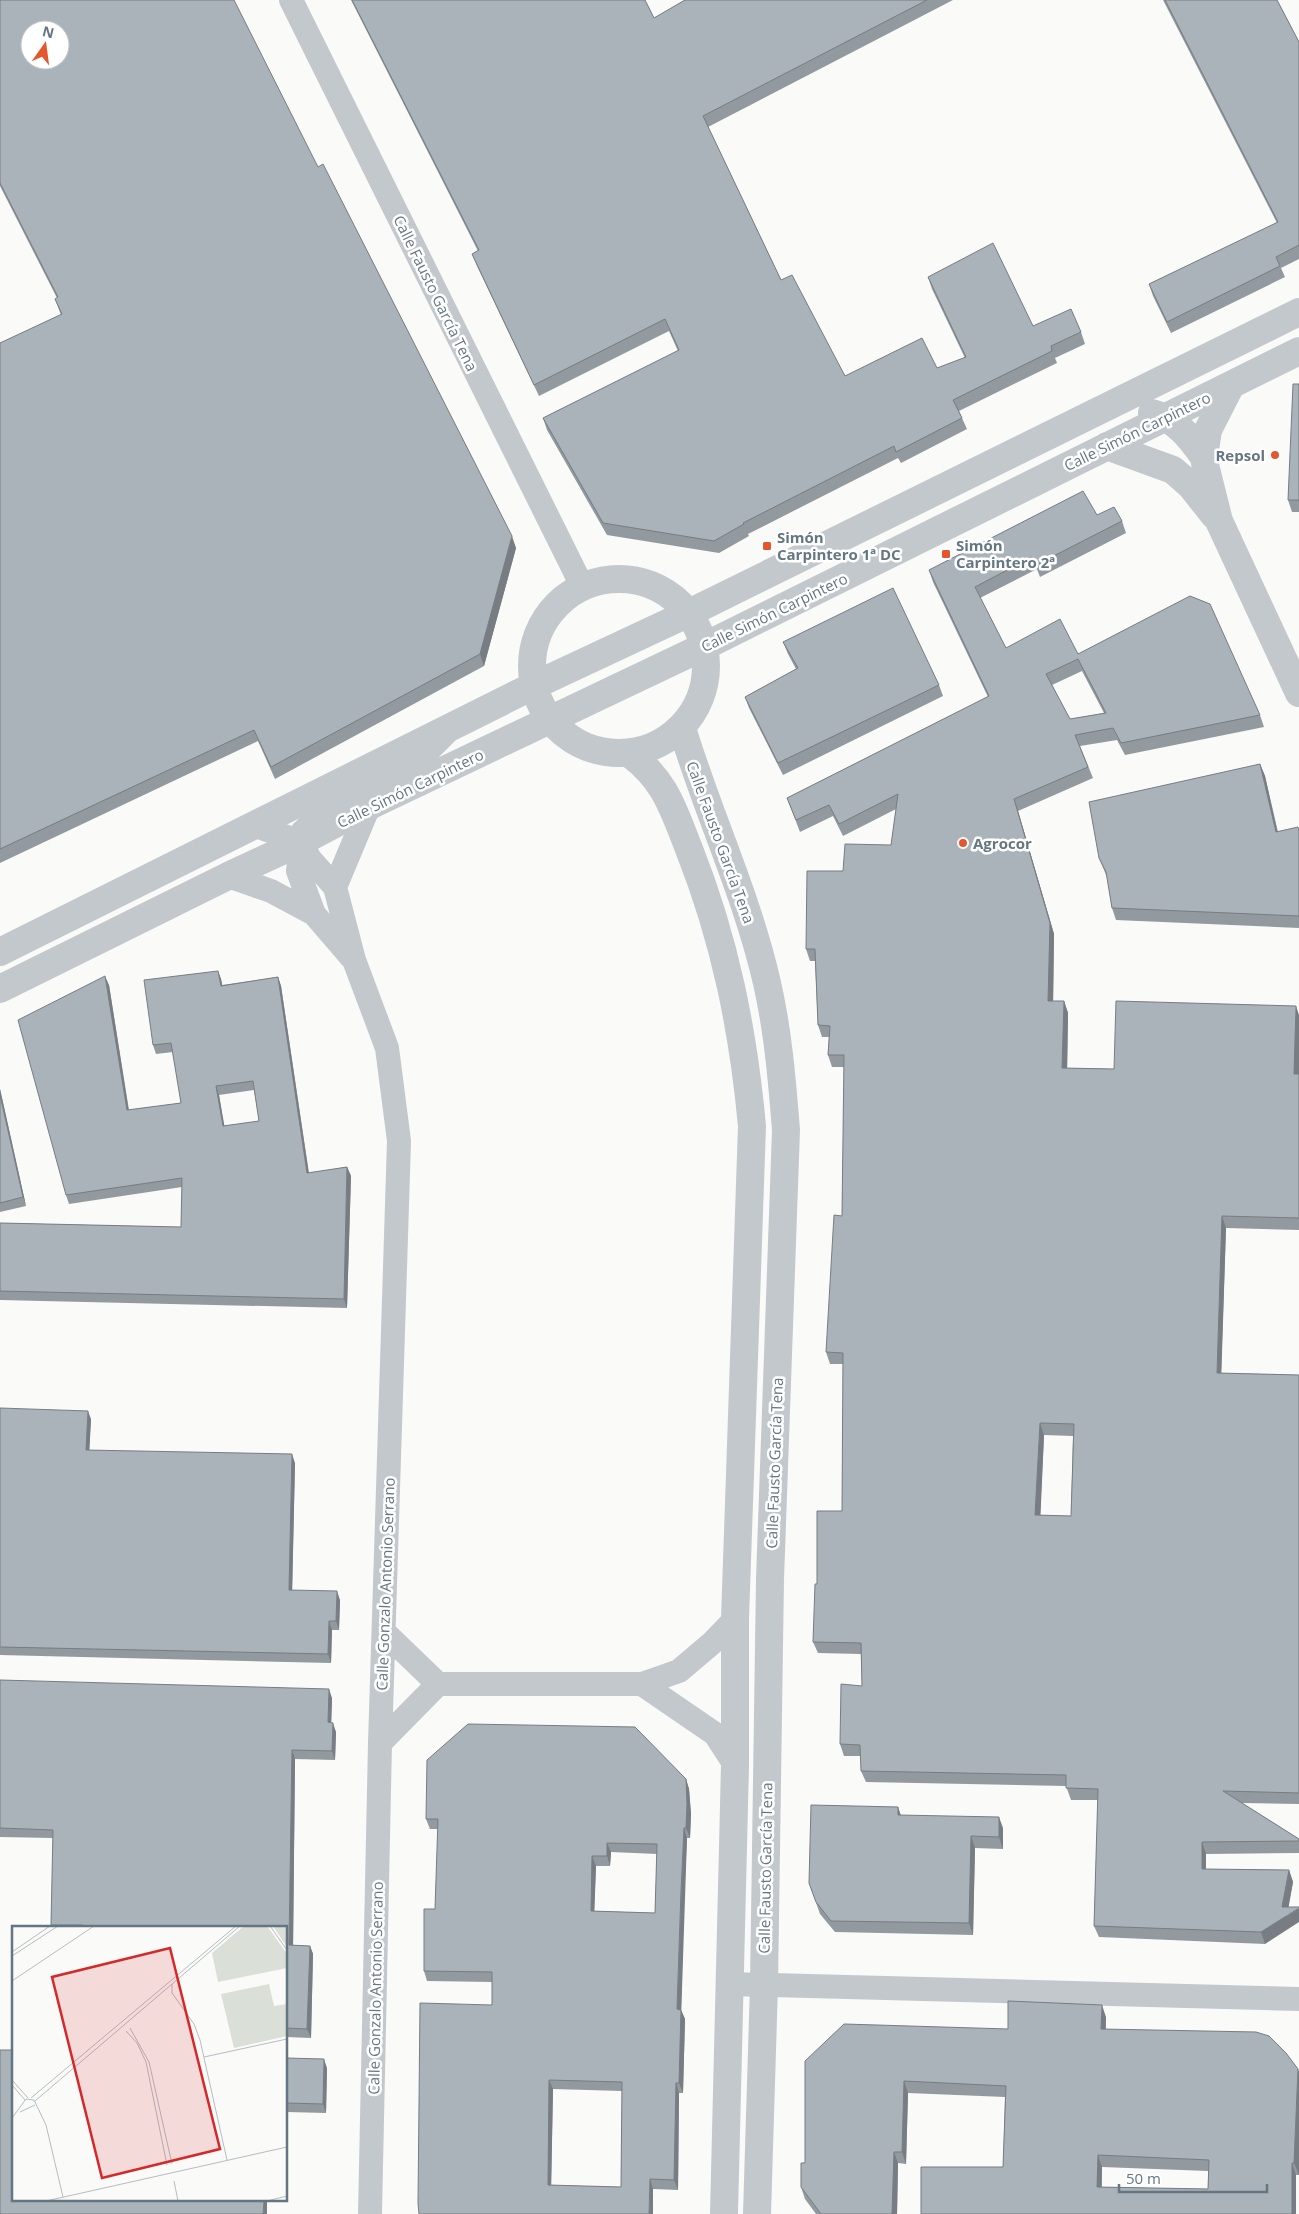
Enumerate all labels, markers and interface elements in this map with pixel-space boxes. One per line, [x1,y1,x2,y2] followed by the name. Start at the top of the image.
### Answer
[20,20,70,70] north arrow
[40,21,56,42] text: N
[389,212,483,374] street label: Calle Fausto García Tena
[1060,387,1214,475] street label: Calle Simón Carpintero
[1215,445,1265,465] place label: Repsol
[1269,449,1281,461] marker: Repsol
[777,527,901,564] place label: Simón Carpintero 1ª DC
[956,535,1055,572] place label: Simón Carpintero 2ª
[761,540,773,552] marker: Simón Carpintero 1ª DC
[940,548,952,560] marker: Simón Carpintero 2ª
[697,568,851,656] street label: Calle Simón Carpintero
[333,744,487,832] street label: Calle Simón Carpintero
[682,758,760,926] street label: Calle Fausto García Tena
[973,833,1032,853] place label: Agrocor
[957,837,969,849] marker: Agrocor
[761,1377,787,1549] street label: Calle Fausto García Tena
[371,1477,399,1691] street label: Calle Gonzalo Antonio Serrano
[754,1782,776,1954] street label: Calle Fausto García Tena
[363,1881,387,2095] street label: Calle Gonzalo Antonio Serrano
[12,1926,288,2202] inset map
[1119,2162,1266,2194] scale bar
[1126,2168,1161,2188] text: 50 m

